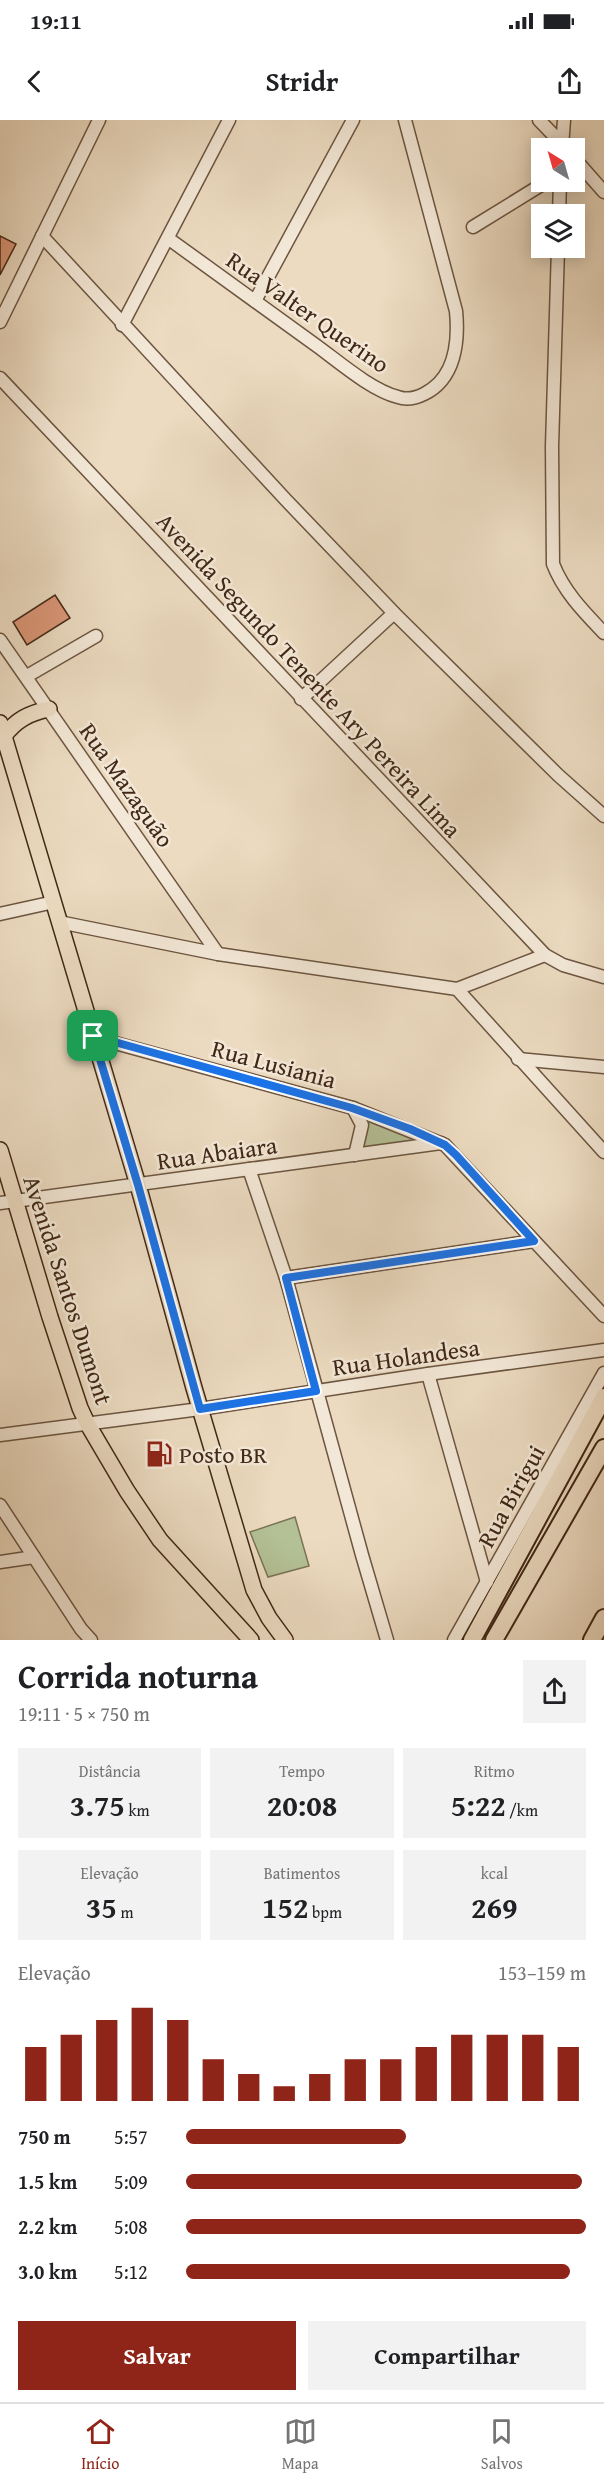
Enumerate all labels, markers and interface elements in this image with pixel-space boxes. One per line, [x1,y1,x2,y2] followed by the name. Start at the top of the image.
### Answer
[30,5,82,37] text: 19:11
[265,61,339,101] text: Stridr
[18,65,51,98] icon: back
[553,65,586,98] icon: share
[531,138,585,192] north arrow
[531,138,585,258] map controls
[531,204,585,258] button: layers
[219,243,397,381] street label: Rua Valter Querino
[148,505,470,846] street label: Avenida Segundo Tenente Ary Pereira Lima
[71,716,183,854] street label: Rua Mazaguão
[67,1010,118,1061] pin
[76,1019,109,1052] icon: arrive
[208,1031,341,1098] street label: Rua Lusiania
[155,1127,280,1179] street label: Rua Abaiara
[14,1171,122,1410] street label: Avenida Santos Dumont
[330,1329,482,1385] street label: Rua Holandesa
[179,1437,267,1472] place label: Posto BR
[469,1438,554,1553] street label: Rua Birigui
[144,1439,174,1469] fuel station icon: Posto BR
[18,1652,258,1700] text: Corrida noturna
[523,1660,586,1723] button: share
[18,1699,150,1728] text: 19:11 · 5 × 750 m
[79,1759,141,1783] text: Distância
[279,1759,325,1783] text: Tempo
[474,1759,515,1783] text: Ritmo
[70,1783,125,1827] text: 3.75
[267,1783,337,1827] text: 20:08
[451,1783,506,1827] text: 5:22
[125,1798,150,1822] text: km
[506,1798,538,1822] text: /km
[81,1861,139,1885] text: Elevação
[264,1861,340,1885] text: Batimentos
[481,1861,508,1885] text: kcal
[86,1885,117,1929] text: 35
[262,1885,309,1929] text: 152
[471,1885,518,1929] text: 269
[117,1900,134,1924] text: m
[309,1900,342,1924] text: bpm
[18,1958,91,1987] text: Elevação
[498,1958,586,1987] text: 153–159 m
[18,2122,71,2151] text: 750 m
[114,2122,148,2151] text: 5:57
[18,2167,77,2196] text: 1.5 km
[114,2167,148,2196] text: 5:09
[18,2212,77,2241] text: 2.2 km
[114,2212,148,2241] text: 5:08
[18,2257,77,2286] text: 3.0 km
[114,2257,148,2286] text: 5:12
[18,2321,296,2390] button: Salvar
[308,2321,586,2390] button: Compartilhar
[81,2415,119,2475] tab: Início
[282,2415,319,2475] tab: Mapa
[481,2415,523,2475] tab: Salvos

